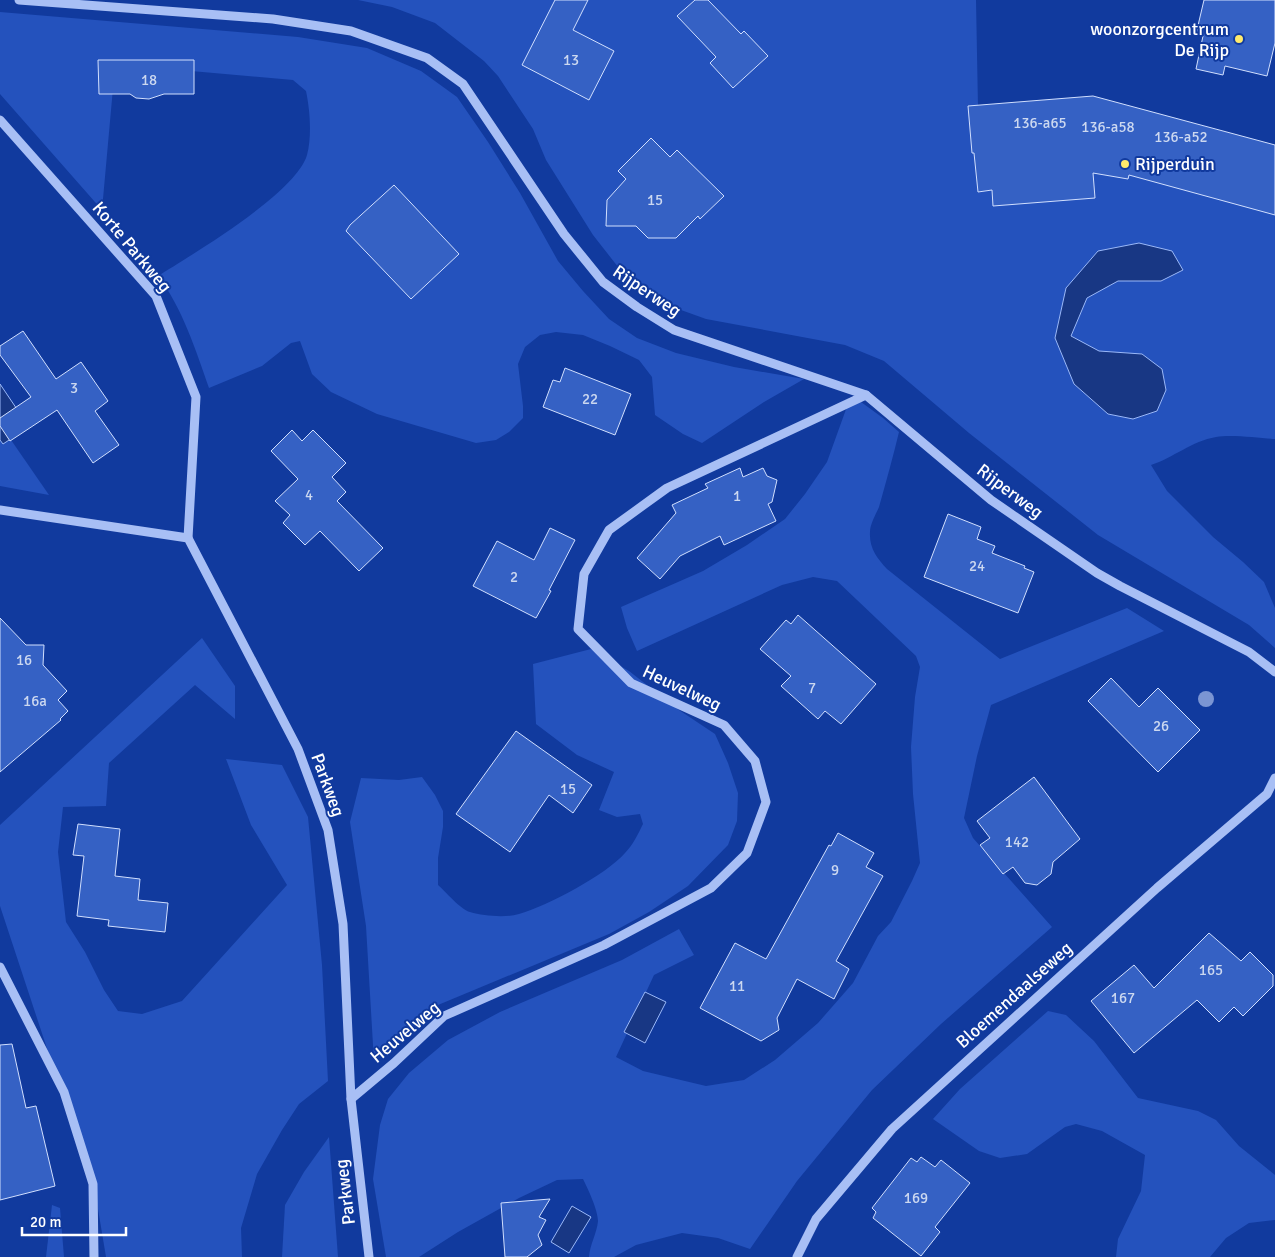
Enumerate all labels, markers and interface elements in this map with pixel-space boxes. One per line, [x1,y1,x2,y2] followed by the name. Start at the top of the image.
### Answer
[1090,18,1229,61] place label: woonzorgcentrum De Rijp
[1233,33,1245,45] marker: woonzorgcentrum De Rijp
[563,51,579,69] house number: 13
[141,71,157,89] house number: 18
[1013,114,1067,132] house number: 136-a65
[1081,118,1135,136] house number: 136-a58
[1154,128,1208,146] house number: 136-a52
[1135,153,1215,175] place label: Rijperduin
[1119,158,1131,170] marker: Rijperduin
[647,191,663,209] house number: 15
[88,197,176,297] street label: Korte Parkweg
[609,260,685,322] street label: Rijperweg
[70,379,78,397] house number: 3
[582,390,598,408] house number: 22
[972,459,1048,523] street label: Rijperweg
[305,486,313,504] house number: 4
[733,487,741,505] house number: 1
[969,557,985,575] house number: 24
[510,568,518,586] house number: 2
[16,651,32,669] house number: 16
[639,660,725,716] street label: Heuvelweg
[808,679,816,697] house number: 7
[23,692,47,710] house number: 16a
[1153,717,1169,735] house number: 26
[306,750,350,820] street label: Parkweg
[560,780,576,798] house number: 15
[1005,833,1029,851] house number: 142
[831,861,839,879] house number: 9
[951,937,1077,1053] street label: Bloemendaalseweg
[1199,961,1223,979] house number: 165
[729,977,745,995] house number: 11
[1111,989,1135,1007] house number: 167
[366,996,444,1068] street label: Heuvelweg
[330,1158,360,1226] street label: Parkweg
[904,1189,928,1207] house number: 169
[22,1204,126,1236] scale bar
[30,1213,61,1231] text: 20 m

